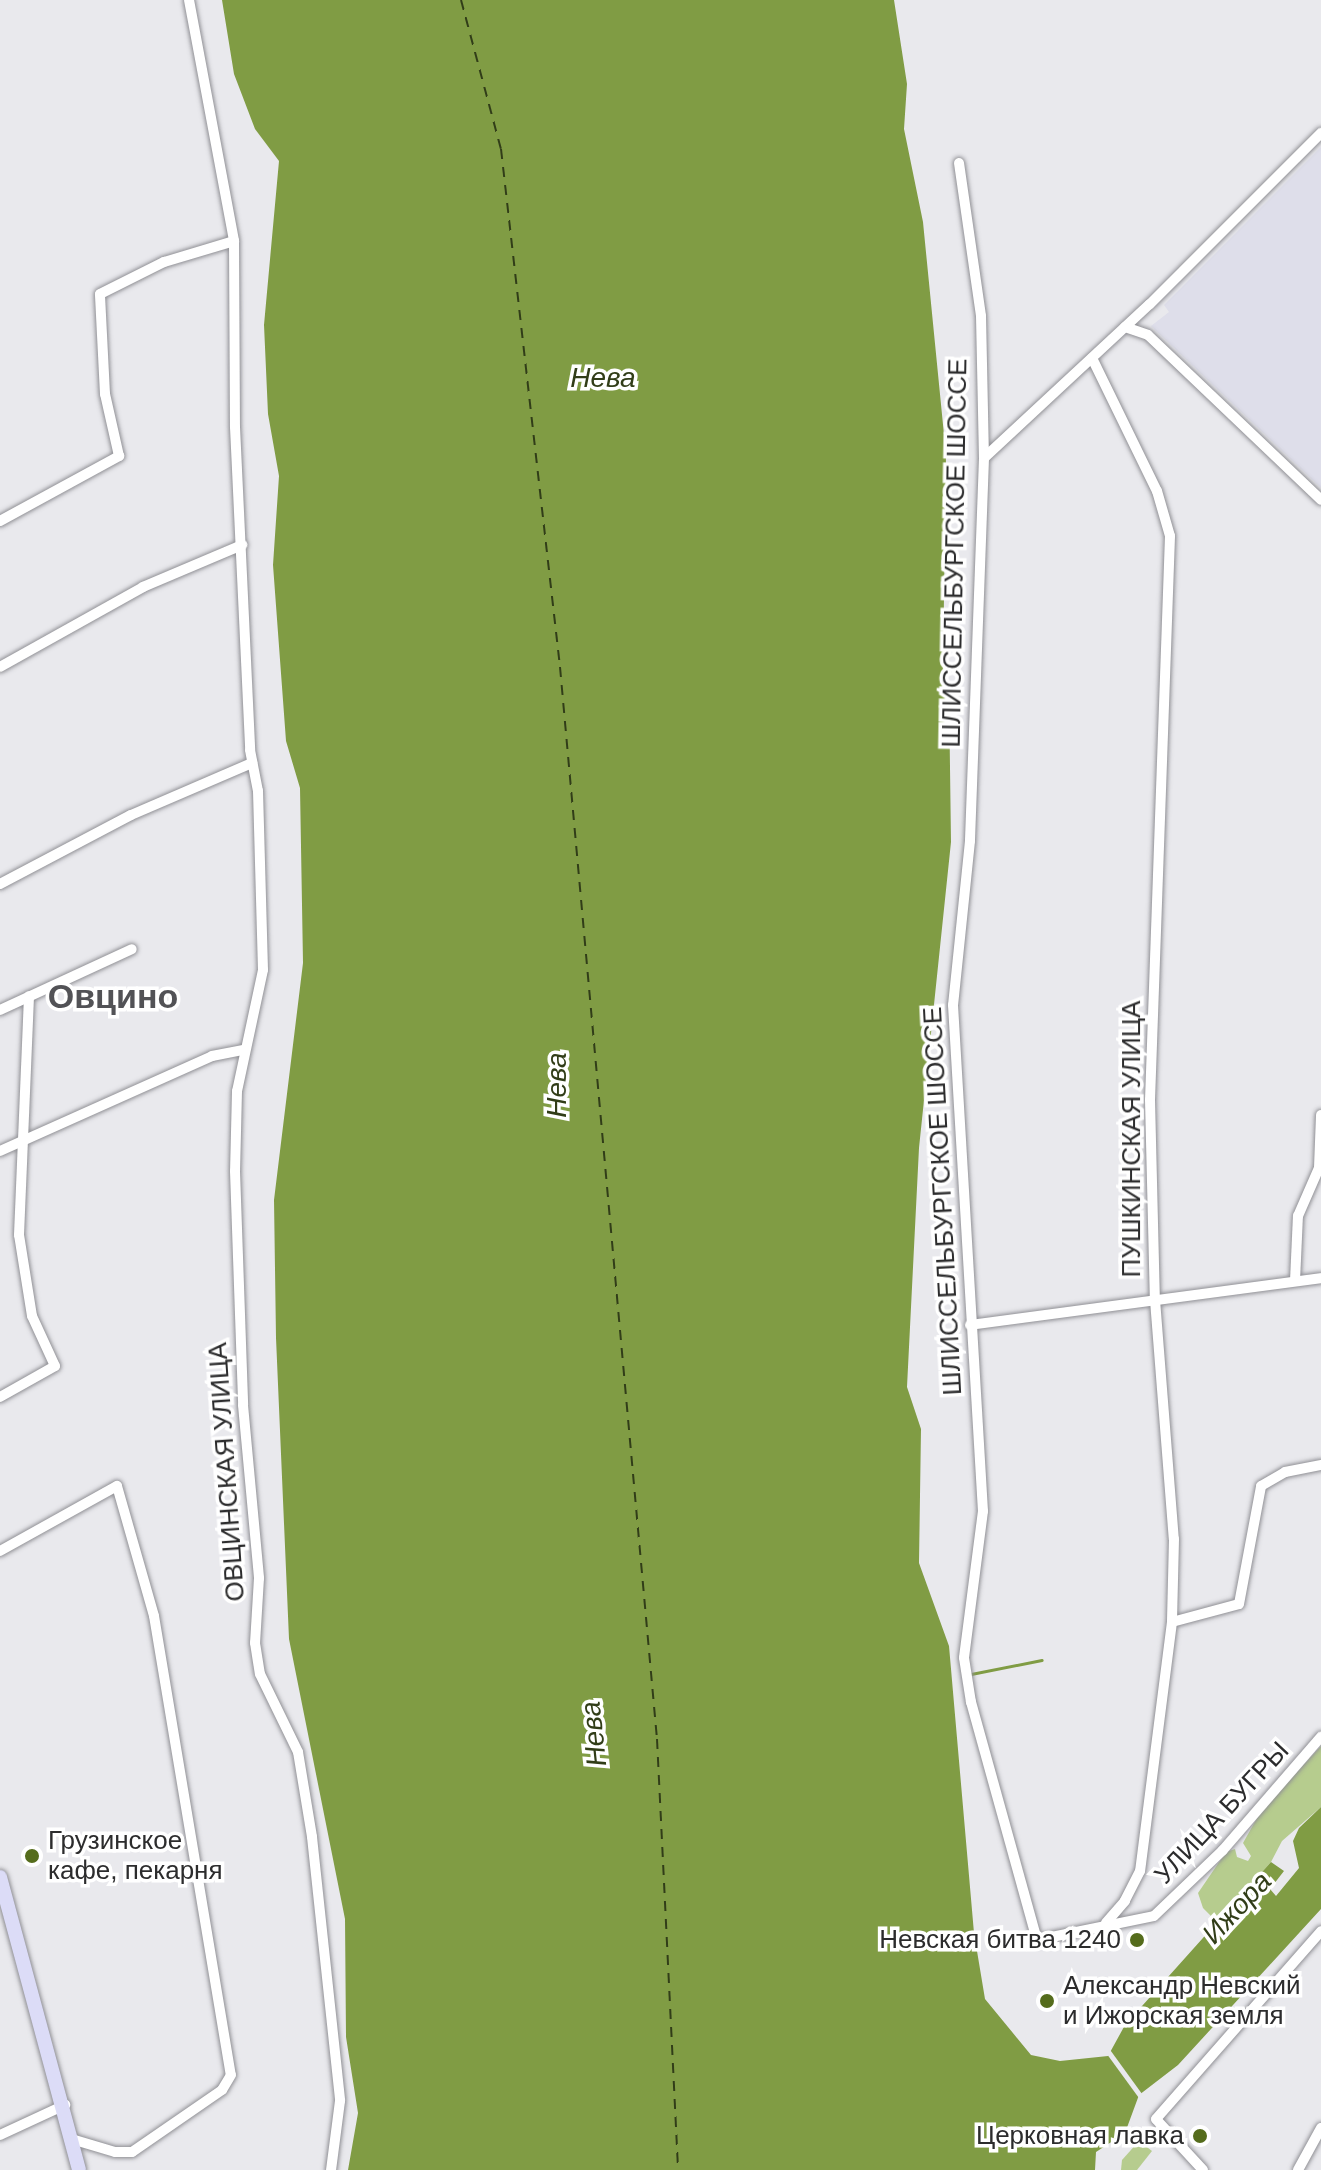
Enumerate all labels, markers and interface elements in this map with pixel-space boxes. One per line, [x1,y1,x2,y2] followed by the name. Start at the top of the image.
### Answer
[936,358,974,748] street label: ШЛИССЕЛЬБУРГСКОЕ ШОССЕ
[570,361,636,395] water label: Нева
[48,977,178,1017] district label: Овцино
[1116,1001,1148,1277] street label: ПУШКИНСКАЯ УЛИЦА
[917,1006,969,1396] street label: ШЛИССЕЛЬБУРГСКОЕ ШОССЕ
[540,1052,574,1118] water label: Нева
[202,1341,252,1603] street label: ОВЦИНСКАЯ УЛИЦА
[574,1700,614,1768] water label: Нева
[1148,1736,1296,1890] street label: УЛИЦА БУГРЫ
[48,1825,223,1886] place label: Грузинское кафе, пекарня
[23,1847,41,1865] marker: Грузинское кафе, пекарня
[1195,1865,1279,1951] water label: Ижора
[879,1924,1121,1956] place label: Невская битва 1240
[1128,1931,1146,1949] marker: Невская битва 1240
[1063,1970,1300,2032] place label: Александр Невский и Ижорская земля
[1038,1992,1056,2010] marker: Александр Невский и Ижорская земля
[976,2120,1184,2152] place label: Церковная лавка
[1191,2127,1209,2145] marker: Церковная лавка

